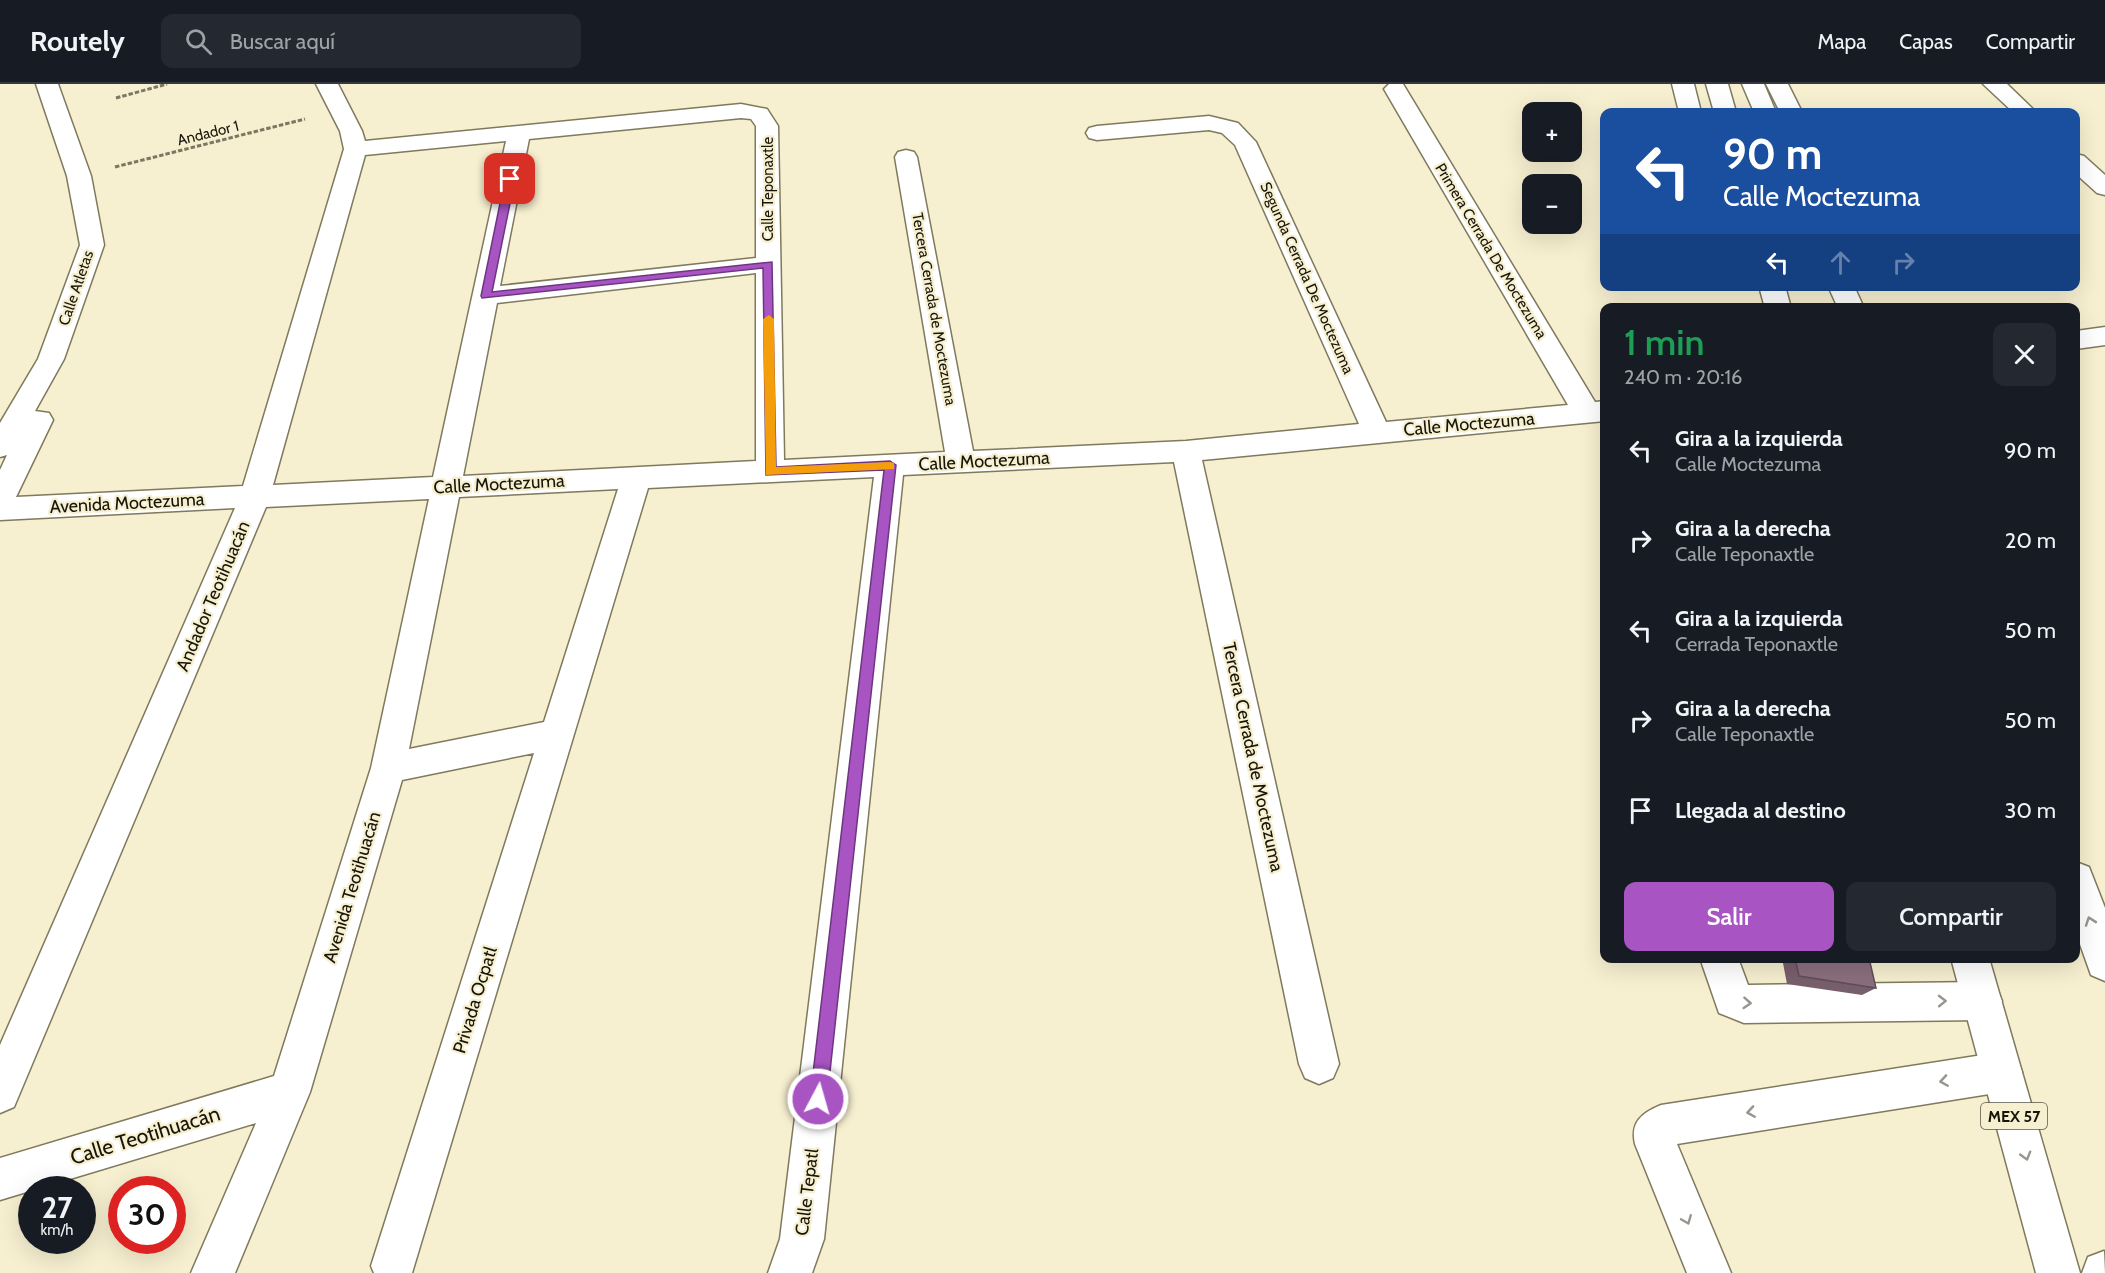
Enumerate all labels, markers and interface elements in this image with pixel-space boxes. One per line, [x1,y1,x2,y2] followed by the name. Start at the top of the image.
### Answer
[161,14,581,68] search box
[30,24,125,58] text: Routely
[182,25,215,58] icon: search
[230,28,335,55] text: Buscar aquí
[1818,29,1866,54] text: Mapa
[1899,29,1953,54] text: Capas
[1986,29,2075,54] text: Compartir
[1522,102,1582,234] map controls
[1522,102,1582,162] button: +
[175,117,241,149] street label: Andador 1
[1723,128,1822,180] text: 90 m
[1624,132,1702,210] icon: left
[759,136,777,241] street label: Calle Teponaxtle
[484,153,535,204] pin
[1431,160,1551,343] street label: Primera Cerrada De Moctezuma
[493,162,526,195] icon: arrive
[1522,174,1582,234] button: −
[1256,179,1358,377] street label: Segunda Cerrada De Moctezuma
[1723,180,1920,213] text: Calle Moctezuma
[908,211,960,407] street label: Tercera Cerrada de Moctezuma
[1761,246,1794,279] icon: left
[1824,246,1857,279] icon: ahead
[1887,246,1920,279] icon: right
[55,248,97,328] street label: Calle Atletas
[1624,320,1704,364] text: 1 min
[1993,323,2056,386] button: close
[1624,365,1742,389] text: 240 m · 20:16
[1403,407,1536,441] street label: Calle Moctezuma
[1675,425,1843,452] text: Gira a la izquierda
[1624,434,1657,467] icon: left
[2004,437,2056,464] text: 90 m
[918,447,1051,475] street label: Calle Moctezuma
[1675,452,1821,476] text: Calle Moctezuma
[433,470,566,498] street label: Calle Moctezuma
[49,488,205,518] street label: Avenida Moctezuma
[1675,515,1831,542] text: Gira a la derecha
[171,518,255,674] street label: Andador Teotihuacán
[1624,524,1657,557] icon: right
[2005,527,2056,554] text: 20 m
[1675,542,1814,566] text: Calle Teponaxtle
[1675,605,1843,632] text: Gira a la izquierda
[1624,614,1657,647] icon: left
[2004,617,2056,644] text: 50 m
[1675,632,1838,656] text: Cerrada Teponaxtle
[1218,640,1288,874] street label: Tercera Cerrada de Moctezuma
[1675,695,1831,722] text: Gira a la derecha
[1624,704,1657,737] icon: right
[2004,707,2056,734] text: 50 m
[1675,722,1814,746] text: Calle Teponaxtle
[1624,794,1657,827] icon: arrive
[1675,797,1846,824] text: Llegada al destino
[2004,797,2056,824] text: 30 m
[319,809,385,965] street label: Avenida Teotihuacán
[1624,882,1834,951] button: Salir
[1846,882,2056,951] button: Compartir
[2085,916,2098,927] one-way arrow
[448,943,502,1056] street label: Privada Ocpatl
[1938,995,1947,1008] one-way arrow
[1743,996,1752,1009] one-way arrow
[786,1067,850,1131] position arrow
[1939,1074,1949,1087] one-way arrow
[67,1100,223,1170] street label: Calle Teotihuacán
[1981,1103,2047,1129] road number: MEX 57
[1747,1105,1756,1117] one-way arrow
[791,1146,823,1237] street label: Calle Tepatl
[2018,1151,2031,1161] one-way arrow
[108,1176,186,1254] speed limit sign: 30
[41,1189,73,1226] text: 27
[1680,1213,1692,1224] one-way arrow
[41,1221,73,1239] text: km/h

